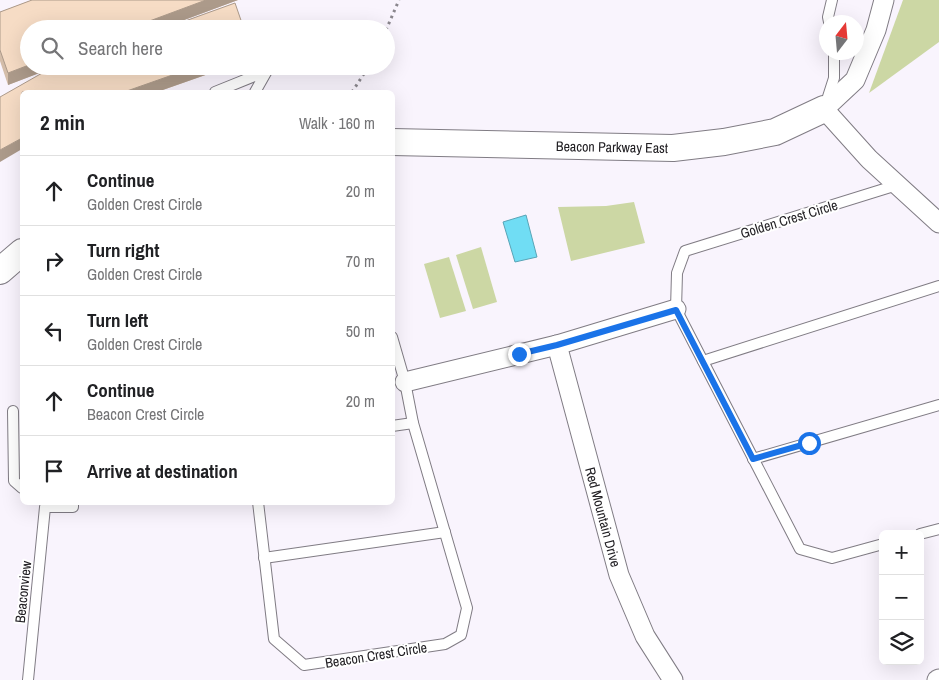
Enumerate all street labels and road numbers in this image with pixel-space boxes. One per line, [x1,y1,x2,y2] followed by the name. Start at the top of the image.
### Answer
[556,137,668,157] street label: Beacon Parkway East
[738,196,840,242] street label: Golden Crest Circle
[581,465,625,569] street label: Red Mountain Drive
[11,559,35,624] street label: Beaconview
[324,638,428,672] street label: Beacon Crest Circle

